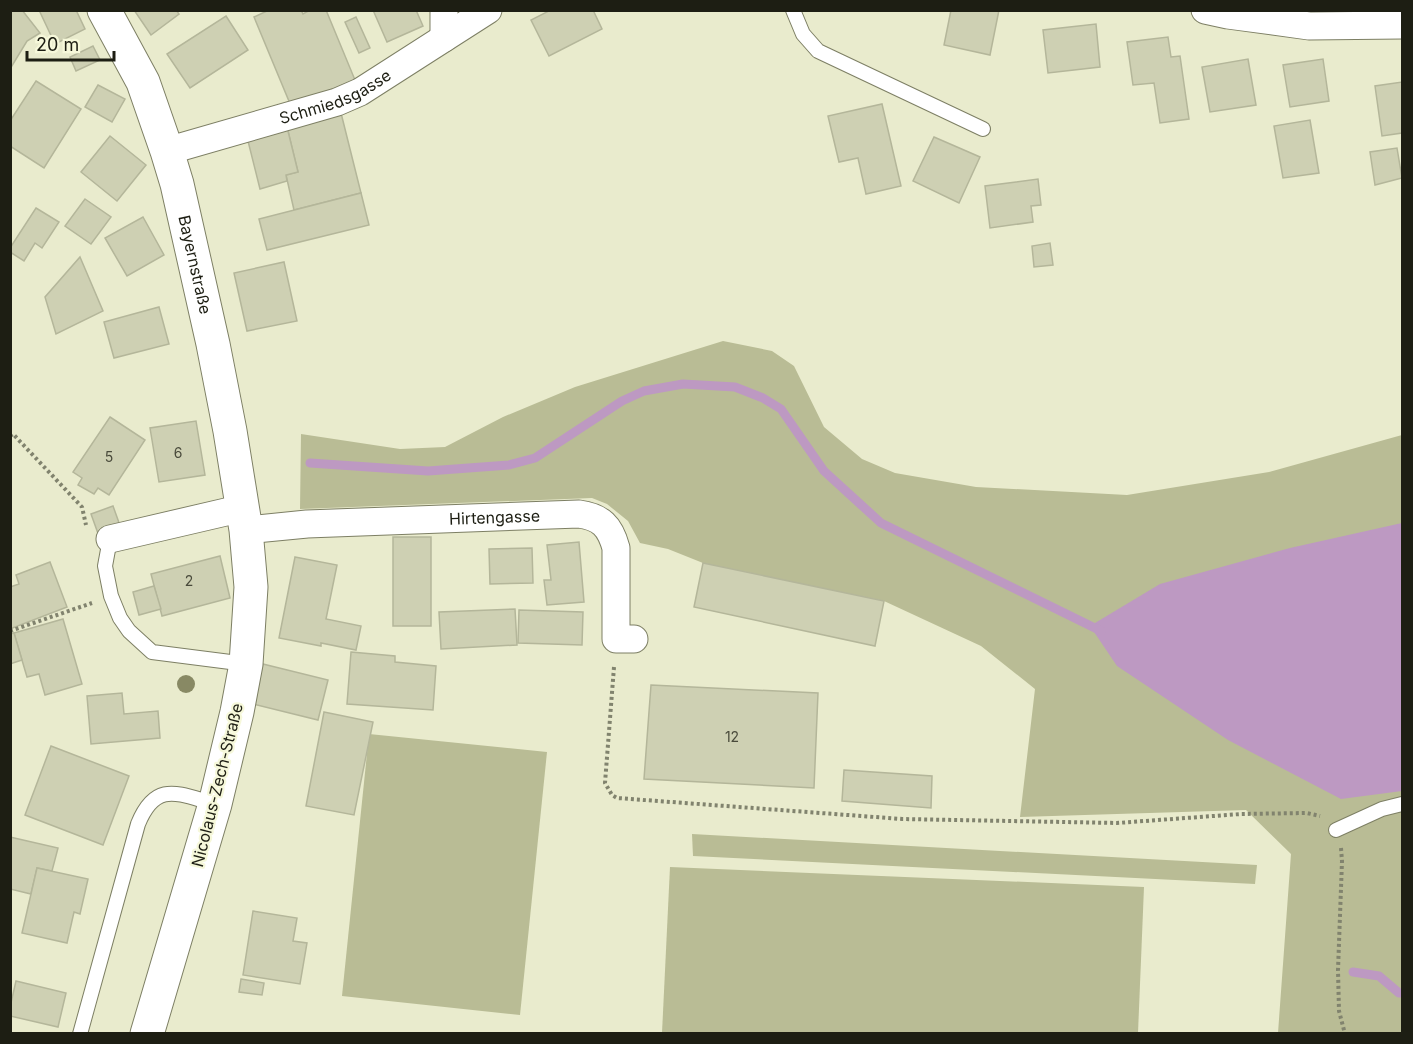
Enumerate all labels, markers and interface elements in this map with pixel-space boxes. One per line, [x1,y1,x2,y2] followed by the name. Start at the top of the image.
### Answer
[27,24,114,62] scale bar
[36,34,79,55] text: 20 m
[277,65,395,128] street label: Schmiedsgasse
[174,213,216,316] street label: Bayernstraße
[174,444,182,461] house number: 6
[105,448,113,465] house number: 5
[449,505,540,529] street label: Hirtengasse
[185,572,193,589] house number: 2
[187,701,247,869] street label: Nicolaus-Zech-Straße
[725,728,739,745] house number: 12

